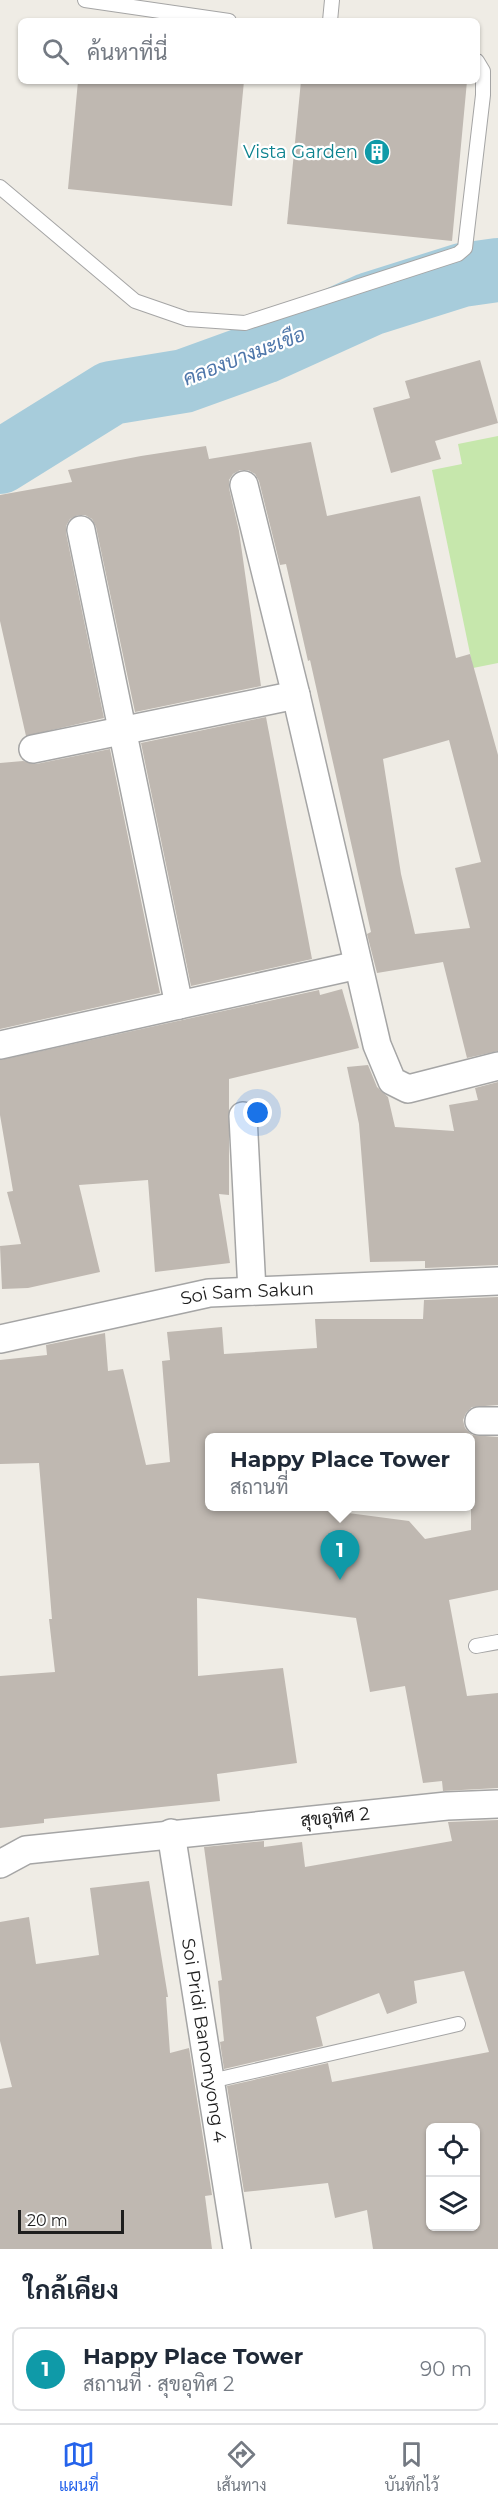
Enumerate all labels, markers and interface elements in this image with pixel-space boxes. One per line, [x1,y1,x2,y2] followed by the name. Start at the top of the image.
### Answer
[18,18,480,84] search box
[39,35,72,68] icon: search
[87,39,167,66] text: ค้นหาที่นี่
[362,137,392,167] building icon: Vista Garden
[243,141,358,163] place label: Vista Garden
[179,321,308,390] water label: คลองบางมะเขือ
[243,1098,272,1127] your location
[178,1278,314,1310] street label: Soi Sam Sakun
[205,1433,475,1511] popup
[230,1446,450,1473] text: Happy Place Tower
[230,1475,289,1499] text: สถานที่
[320,1530,360,1580] pin: 1
[299,1802,371,1833] street label: สุขอุทิศ 2
[177,1937,231,2144] street label: Soi Pridi Banomyong 4
[426,2123,480,2231] map controls
[426,2123,480,2177] button: locate
[426,2177,480,2231] button: layers
[18,2207,124,2234] scale bar
[27,2211,68,2230] text: 20 m
[24,2274,119,2306] text: ใกล้เคียง
[83,2343,303,2370] text: Happy Place Tower
[42,2357,49,2381] text: 1
[420,2357,472,2381] text: 90 m
[83,2372,234,2396] text: สถานที่ · สุขอุทิศ 2
[59,2438,99,2495] tab: แผนที่
[217,2438,267,2495] tab: เส้นทาง
[384,2438,439,2495] tab: บันทึกไว้

